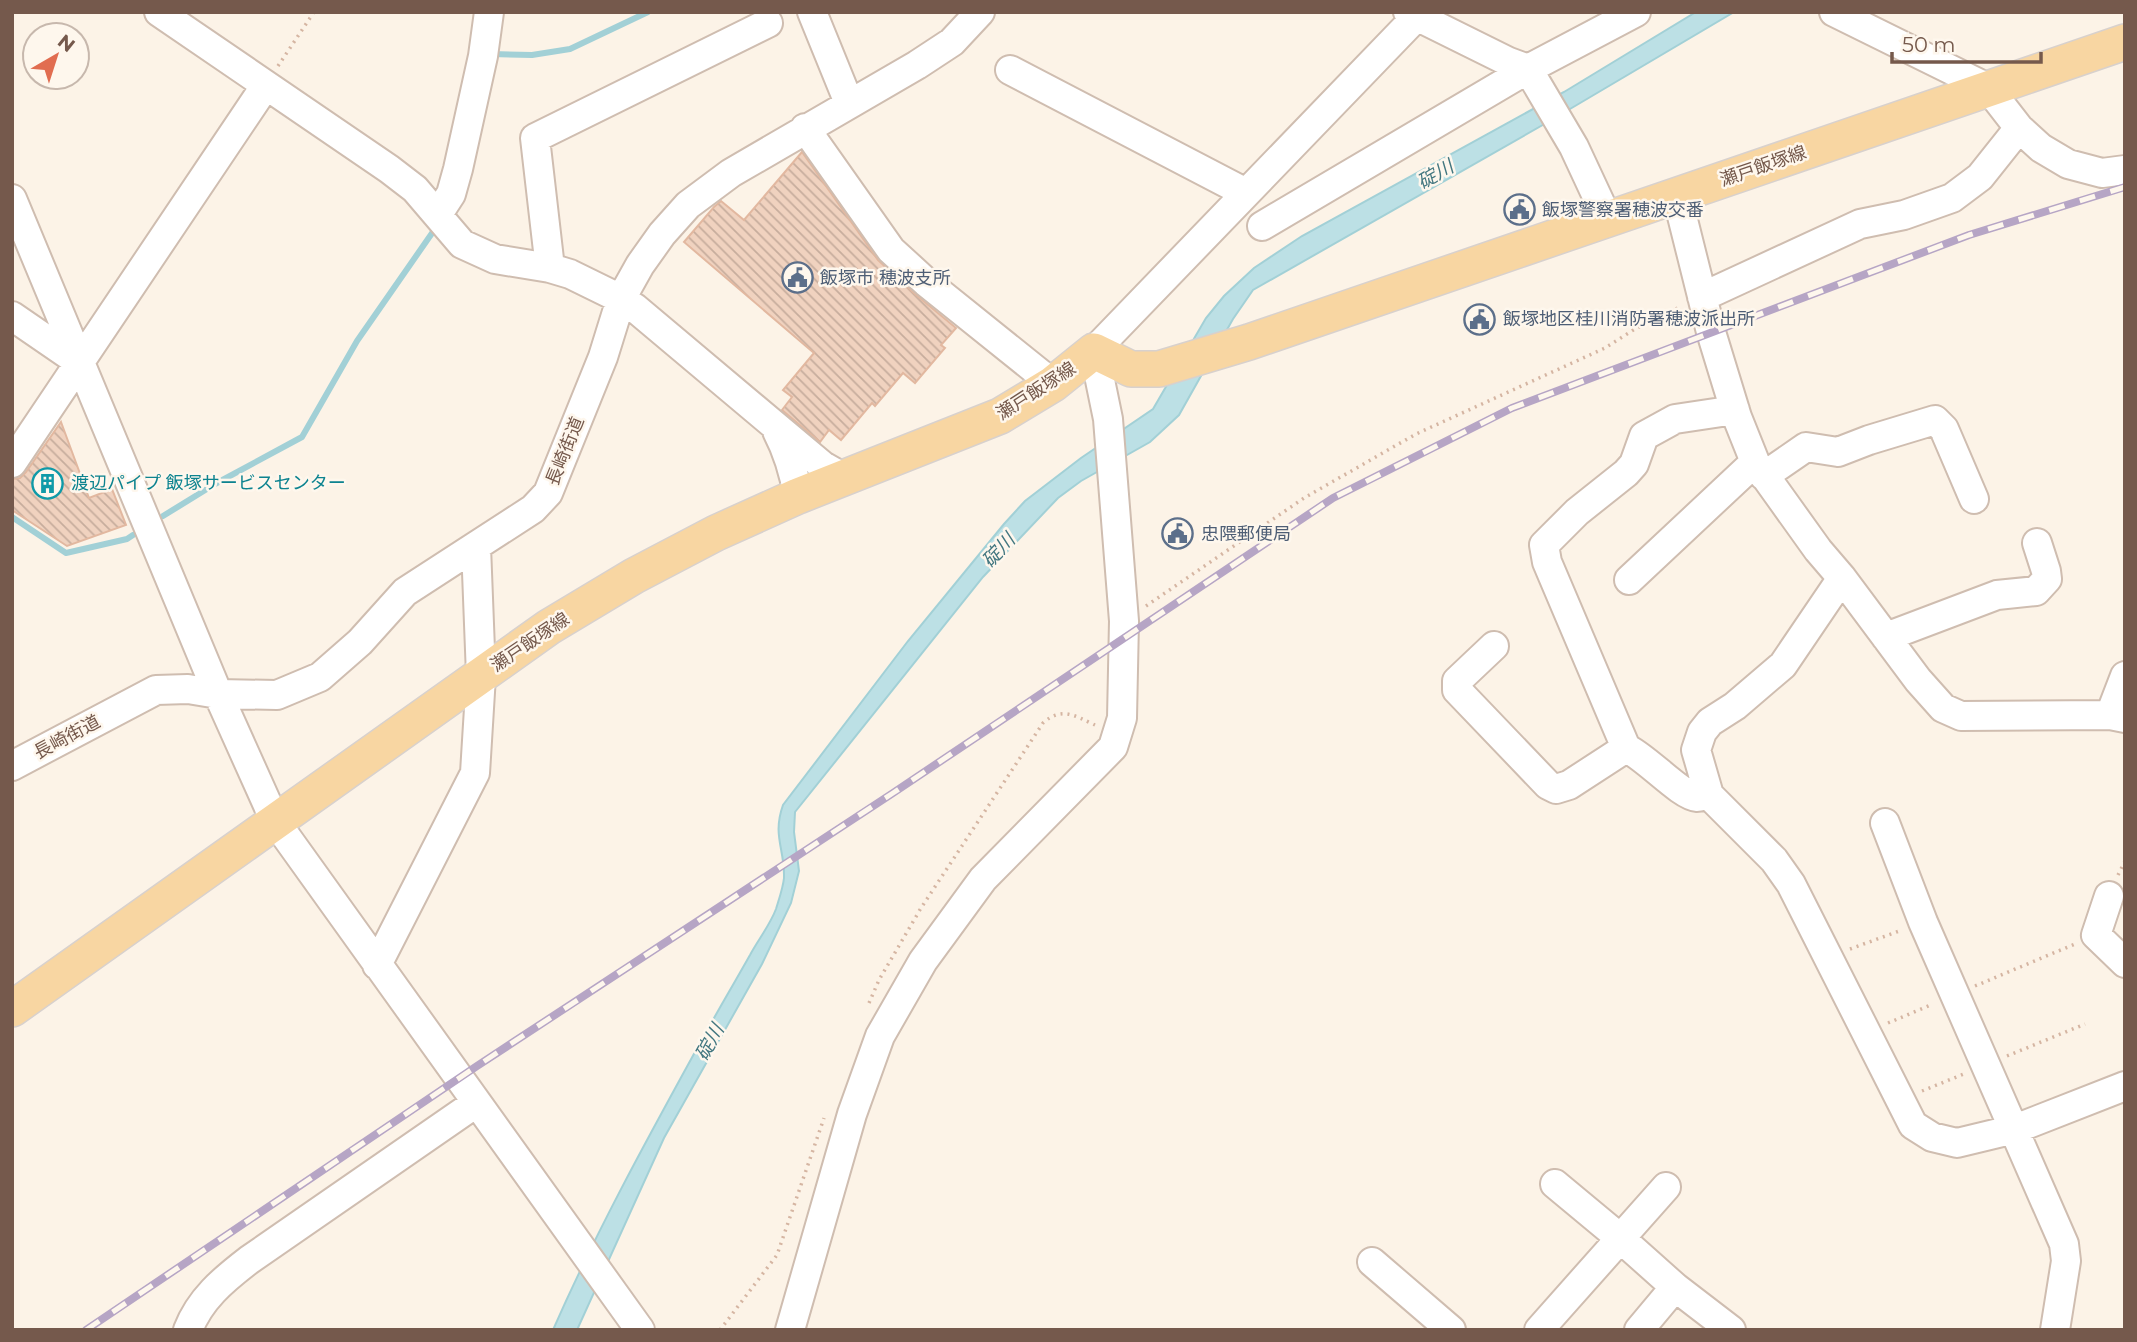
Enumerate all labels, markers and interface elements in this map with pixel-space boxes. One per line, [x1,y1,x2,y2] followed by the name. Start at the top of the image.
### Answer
[21,21,91,91] north arrow
[1892,21,2041,65] scale bar
[53,29,80,57] text: N
[1902,32,1956,57] text: 50 m
[1717,141,1809,191] street label: 瀬戸飯塚線
[1413,154,1459,194] water label: 碇川
[1502,193,1536,227] public building icon: 飯塚警察署穂波交番
[1542,199,1704,221] place label: 飯塚警察署穂波交番
[780,261,814,295] public building icon: 飯塚市 穂波支所
[820,267,951,289] place label: 飯塚市 穂波支所
[1463,302,1497,336] public building icon: 飯塚地区桂川消防署穂波派出所
[1503,308,1755,330] place label: 飯塚地区桂川消防署穂波派出所
[992,357,1080,425] street label: 瀬戸飯塚線
[541,414,589,488] street label: 長崎街道
[31,466,65,500] building icon: 渡辺パイプ 飯塚サービスセンター
[71,472,346,494] place label: 渡辺パイプ 飯塚サービスセンター
[1161,517,1195,551] public building icon: 忠隈郵便局
[1201,523,1291,545] place label: 忠隈郵便局
[977,527,1021,572] water label: 碇川
[487,608,573,676] street label: 瀬戸飯塚線
[30,710,104,764] street label: 長崎街道
[690,1018,730,1064] water label: 碇川

